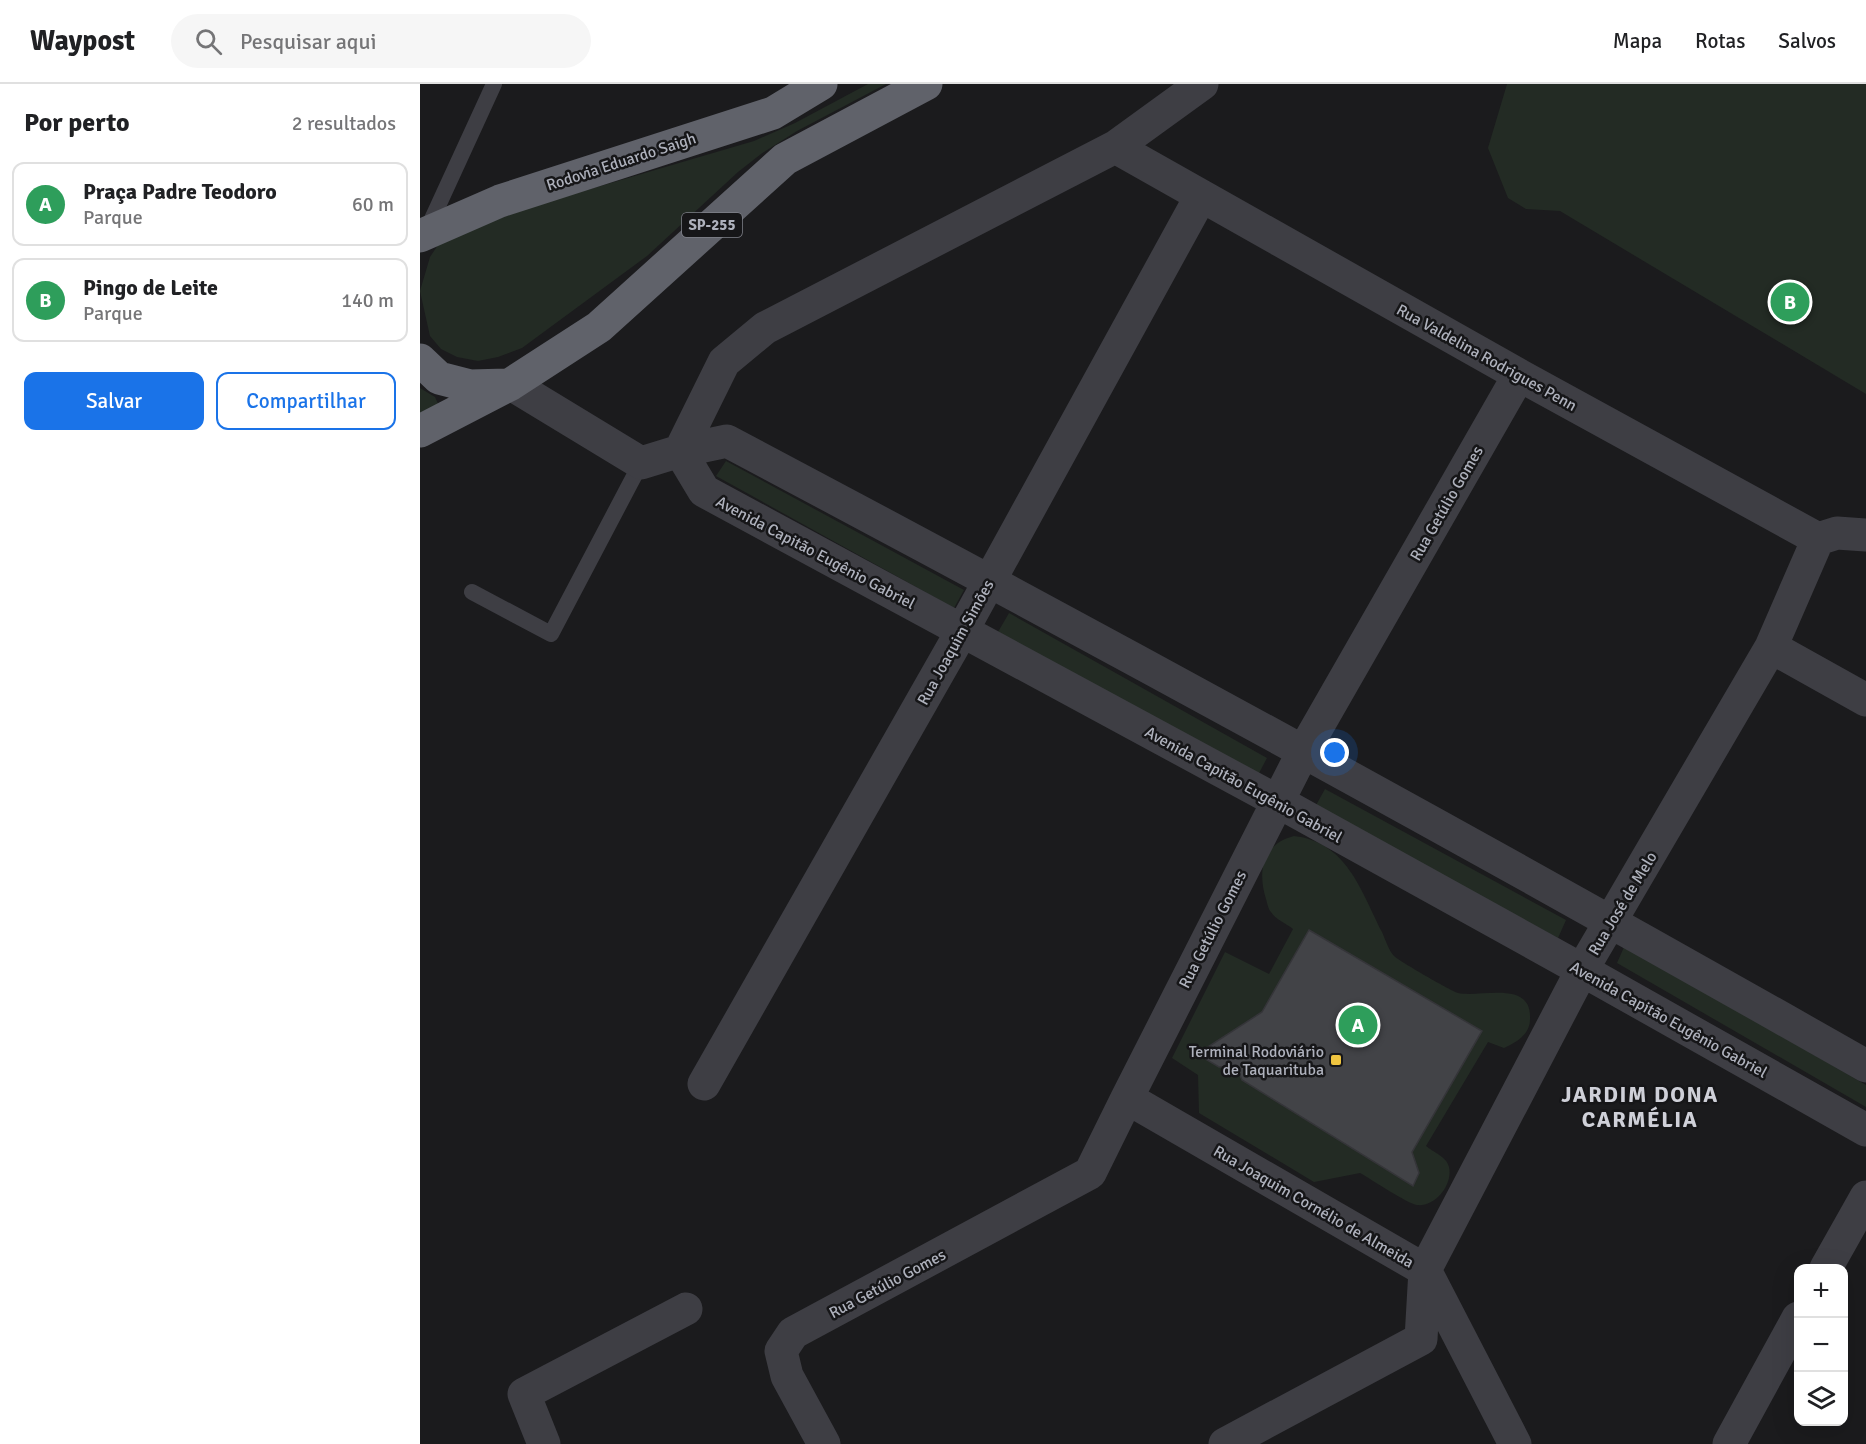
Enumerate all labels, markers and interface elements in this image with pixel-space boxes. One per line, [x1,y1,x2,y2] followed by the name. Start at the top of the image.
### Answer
[171,14,591,68] search box
[30,24,135,58] text: Waypost
[192,25,225,58] icon: search
[240,28,376,55] text: Pesquisar aqui
[1613,28,1662,54] text: Mapa
[1695,28,1745,54] text: Rotas
[1778,28,1836,54] text: Salvos
[24,107,130,139] text: Por perto
[292,111,396,136] text: 2 resultados
[544,128,699,196] street label: Rodovia Eduardo Saigh
[83,178,277,205] text: Praça Padre Teodoro
[39,192,52,217] text: A
[352,192,394,217] text: 60 m
[83,205,143,230] text: Parque
[682,213,742,237] road number: SP-255
[83,274,218,301] text: Pingo de Leite
[1770,280,1810,324] pin: B
[39,288,52,313] text: B
[341,288,394,313] text: 140 m
[1393,300,1580,416] street label: Rua Valdelina Rodrigues Penn
[83,301,143,326] text: Parque
[24,372,204,430] button: Salvar
[216,372,396,430] button: Compartilhar
[1406,442,1488,565] street label: Rua Getúlio Gomes
[713,492,919,614] street label: Avenida Capitão Eugênio Gabriel
[913,576,999,709] street label: Rua Joaquim Simões
[1141,722,1346,848] street label: Avenida Capitão Eugênio Gabriel
[1320,738,1349,767] your location
[1584,848,1662,959] street label: Rua José de Melo
[1175,867,1251,992] street label: Rua Getúlio Gomes
[1566,957,1771,1083] street label: Avenida Capitão Eugênio Gabriel
[1338,1002,1378,1048] pin: A
[1189,1042,1324,1080] place label: Terminal Rodoviário de Taquarituba
[1329,1053,1343,1067] marker: Terminal Rodoviário de Taquarituba
[1561,1081,1719,1133] district label: JARDIM DONA CARMÉLIA
[1210,1141,1417,1273] street label: Rua Joaquim Cornélio de Almeida
[826,1245,949,1323] street label: Rua Getúlio Gomes
[1794,1264,1848,1426] map controls
[1794,1264,1848,1318] button: +
[1794,1318,1848,1372] button: −
[1794,1372,1848,1426] button: layers

